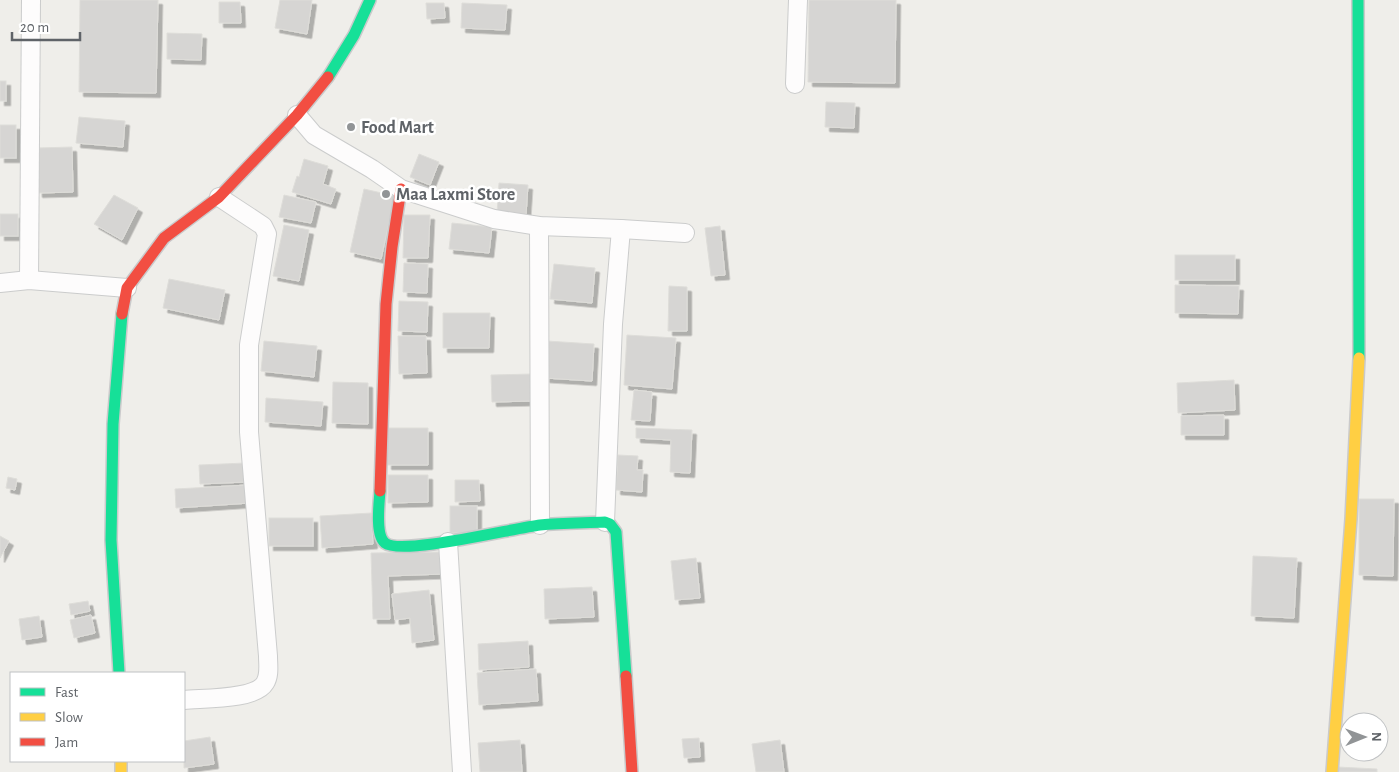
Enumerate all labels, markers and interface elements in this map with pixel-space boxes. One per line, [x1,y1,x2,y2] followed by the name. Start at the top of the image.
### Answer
[12,10,80,42] scale bar
[20,20,49,35] text: 20 m
[361,119,434,137] place label: Food Mart
[345,121,357,133] marker: Food Mart
[396,186,515,204] place label: Maa Laxmi Store
[380,188,392,200] marker: Maa Laxmi Store
[10,672,185,762] legend
[55,685,79,700] text: Fast
[55,710,83,725] text: Slow
[1339,712,1389,762] north arrow
[1369,732,1383,742] text: N
[55,735,78,750] text: Jam

